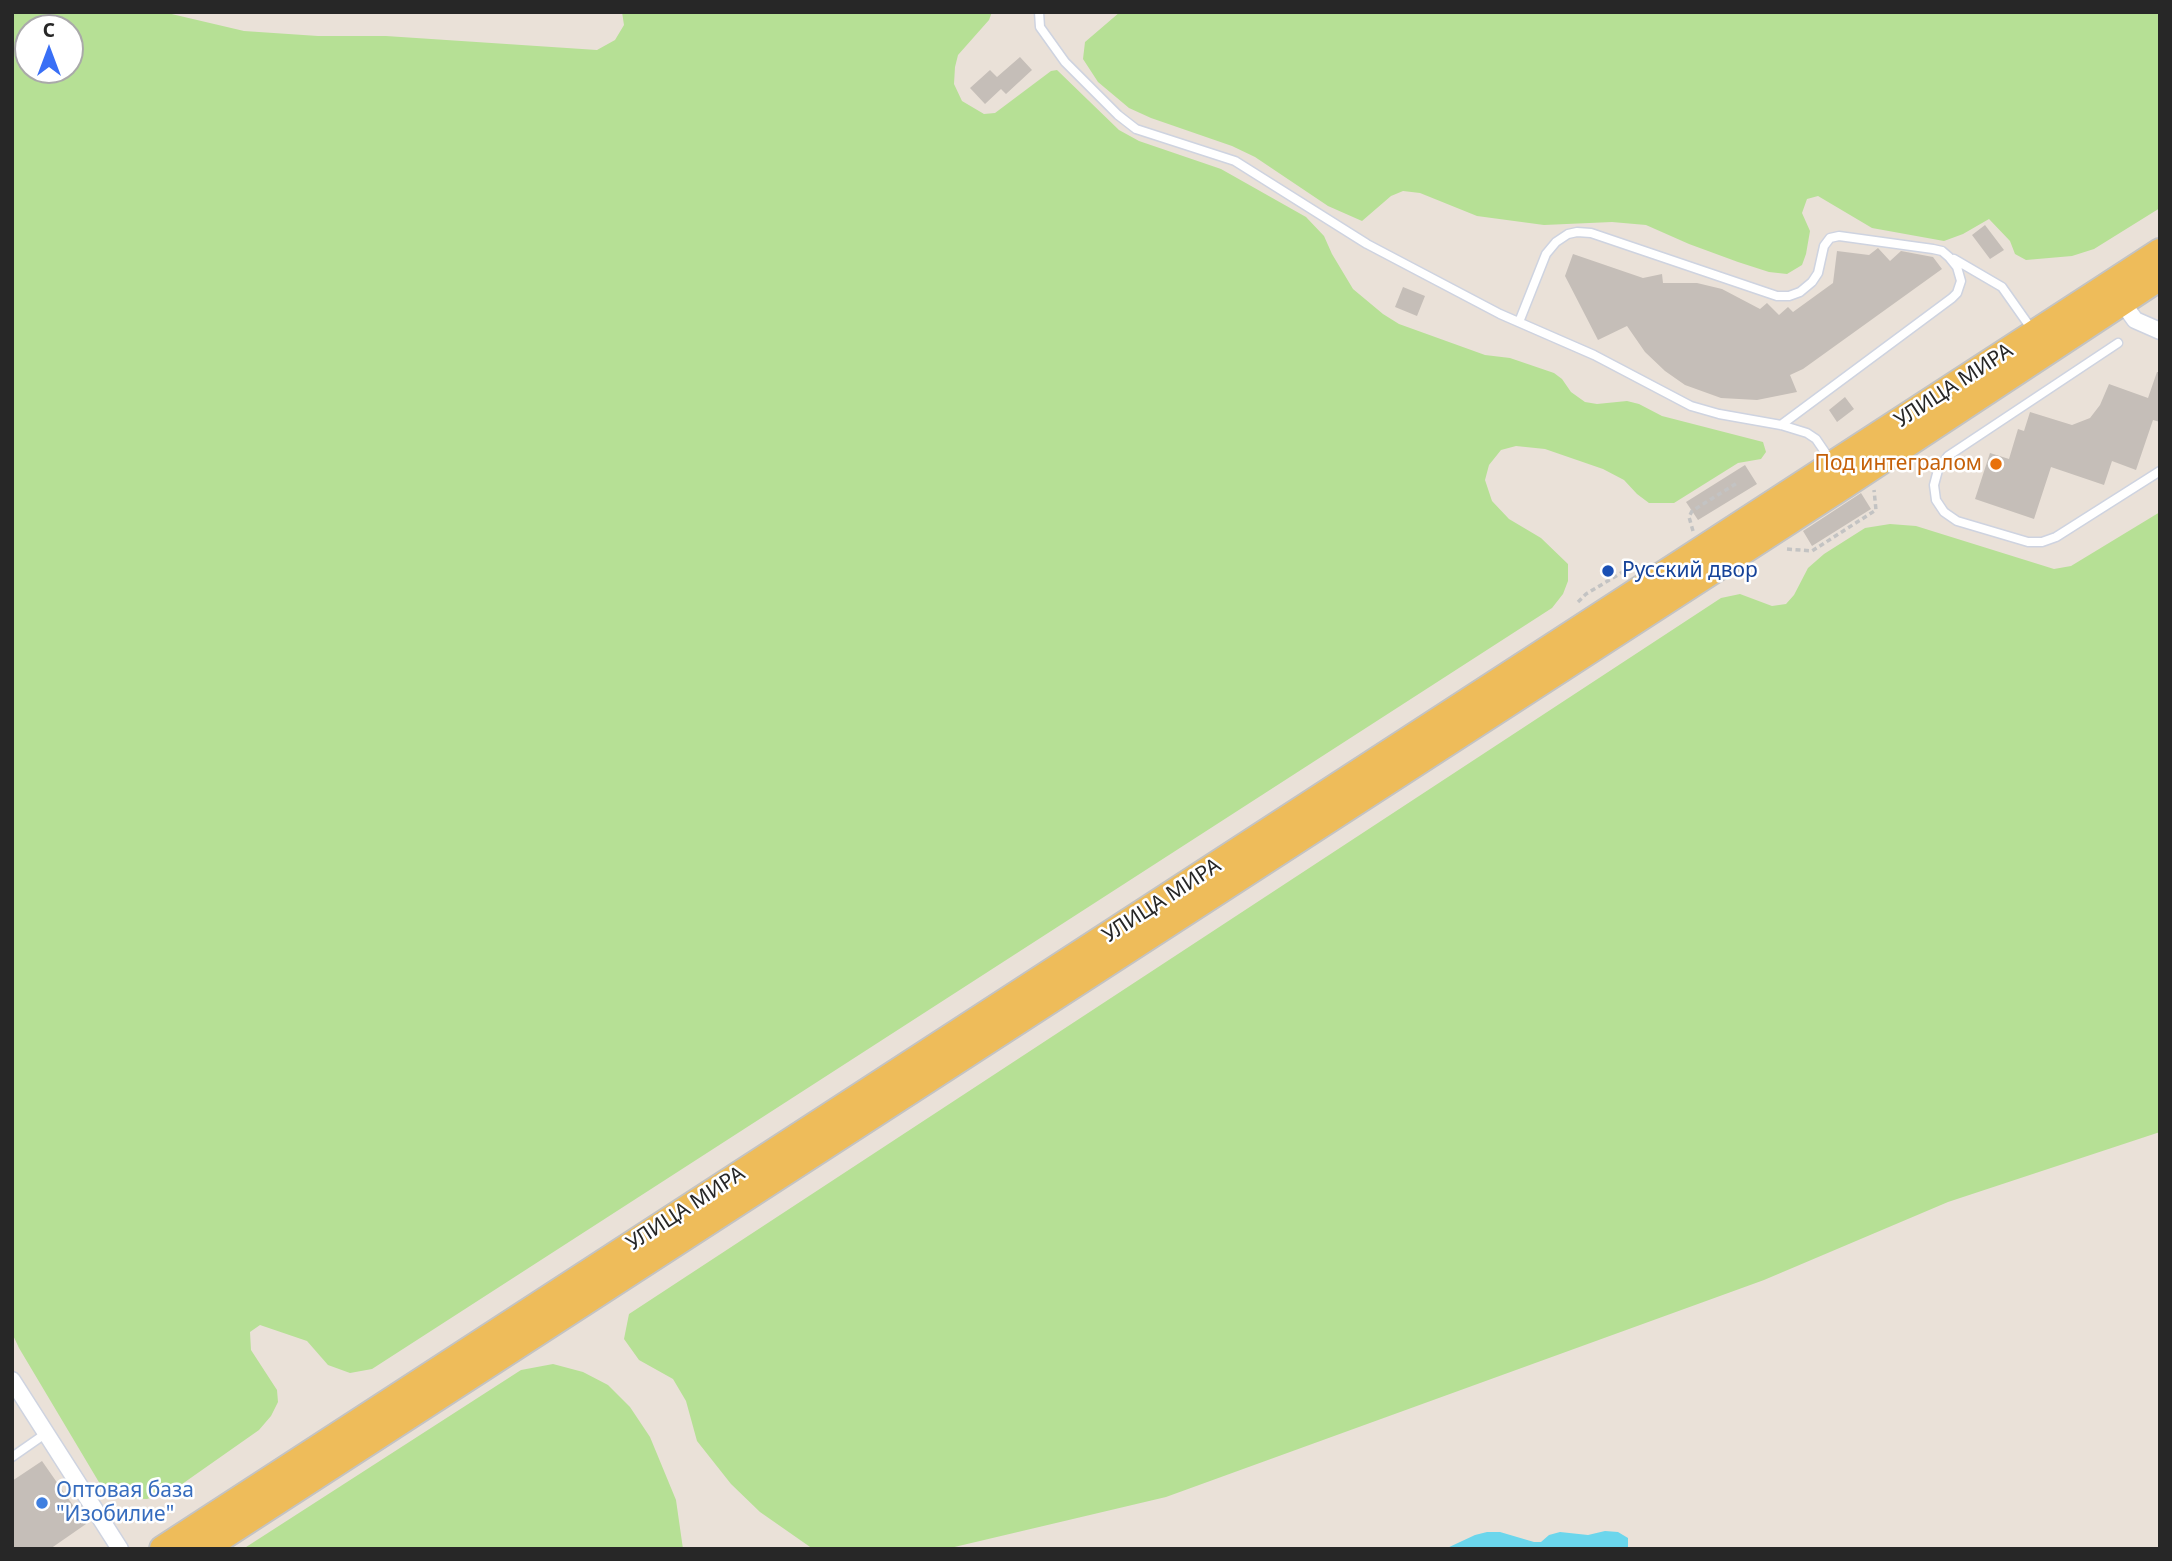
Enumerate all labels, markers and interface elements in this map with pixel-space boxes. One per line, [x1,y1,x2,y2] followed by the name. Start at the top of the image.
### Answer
[14,14,84,84] north arrow
[43,17,55,43] text: С
[1890,338,2018,434] street label: УЛИЦА МИРА
[1815,451,1982,477] place label: Под интегралом
[1988,456,2004,472] marker: Под интегралом
[1622,558,1758,584] place label: Русский двор
[1600,563,1616,579] marker: Русский двор
[1098,853,1226,949] street label: УЛИЦА МИРА
[622,1161,750,1257] street label: УЛИЦА МИРА
[56,1478,194,1528] place label: Оптовая база "Изобилие"
[34,1495,50,1511] marker: Оптовая база "Изобилие"

